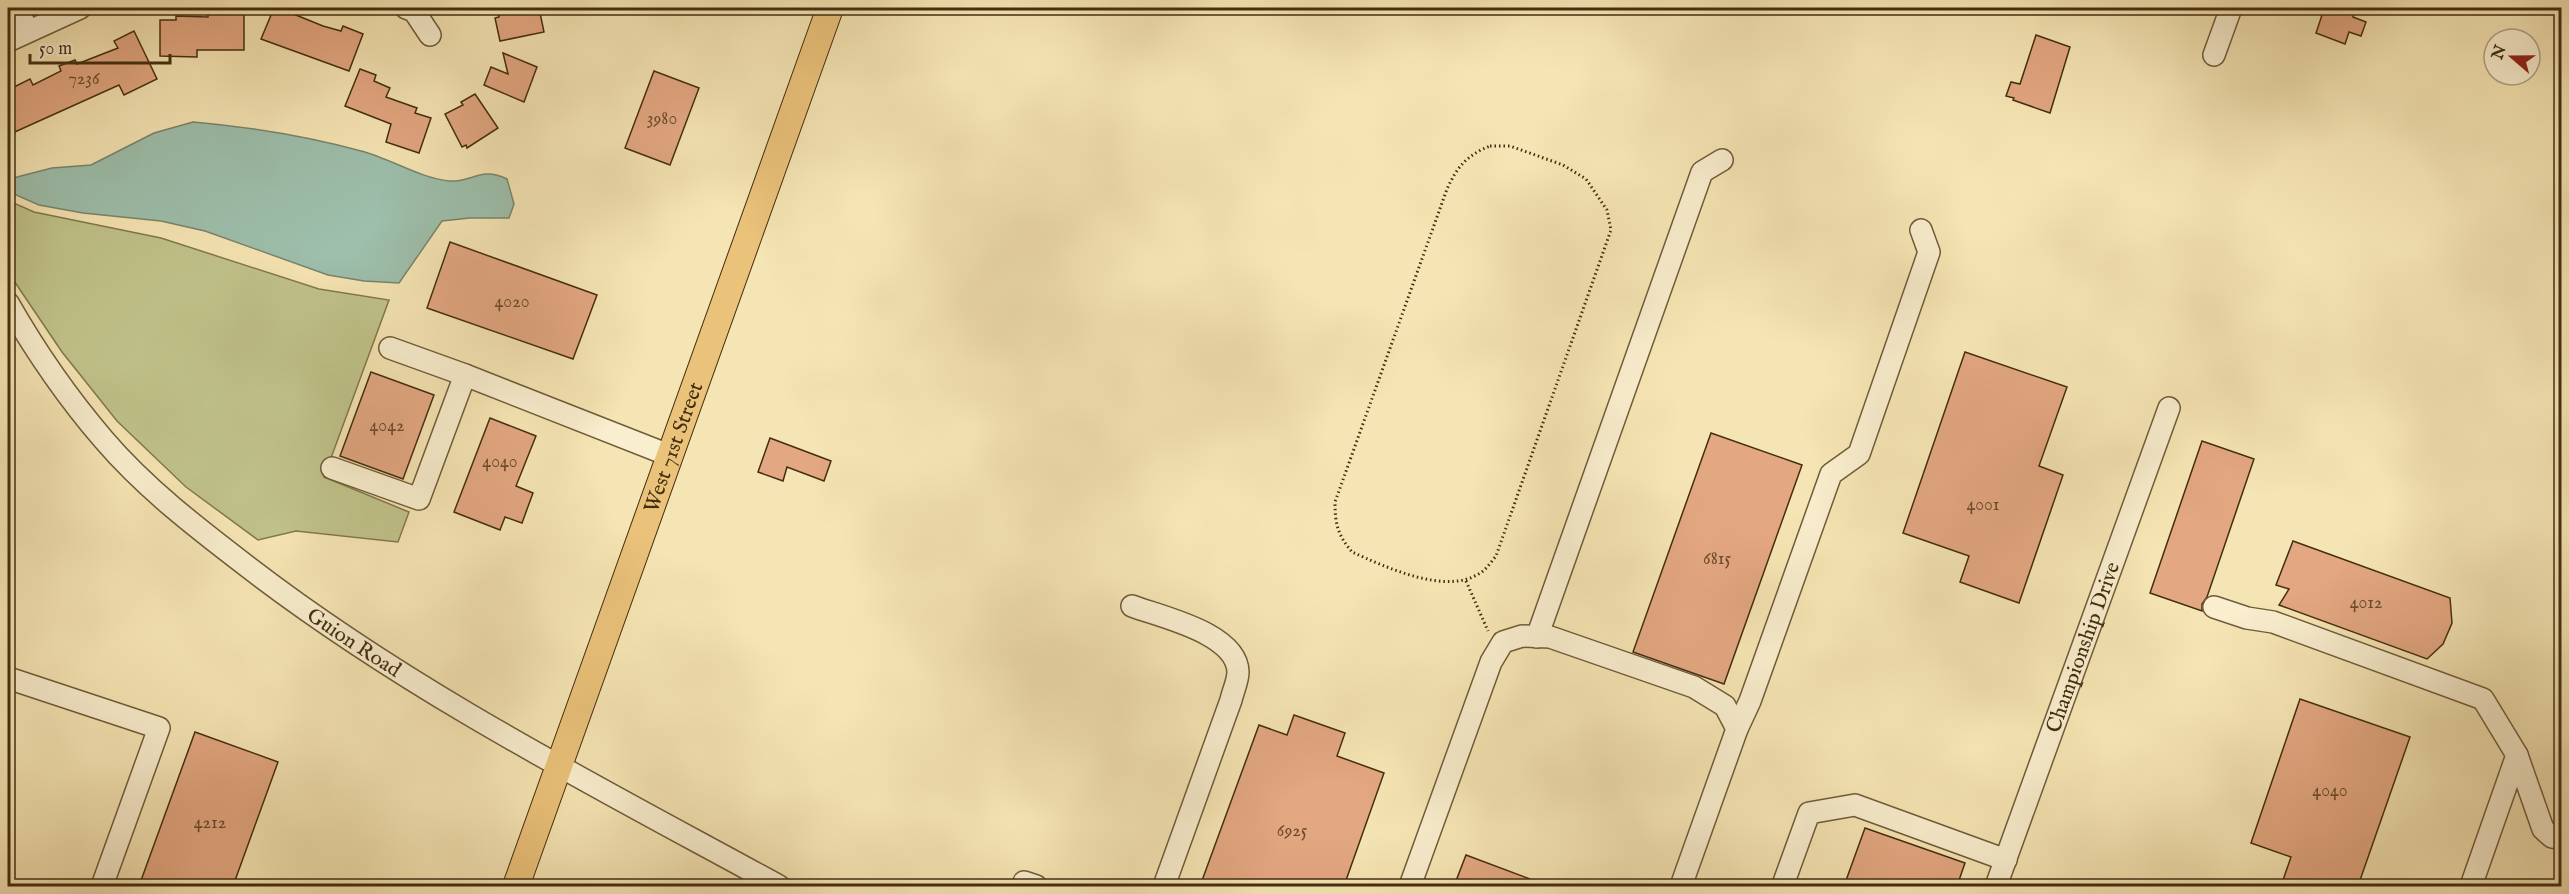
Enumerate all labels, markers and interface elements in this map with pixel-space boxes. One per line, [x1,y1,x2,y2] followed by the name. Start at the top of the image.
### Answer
[30,27,170,65] scale bar
[2482,27,2542,87] north arrow
[39,38,72,61] text: 50 m
[2488,42,2512,63] text: N
[68,68,100,91] house number: 7236
[647,108,677,131] house number: 3980
[495,291,529,314] house number: 4020
[639,379,710,517] street label: West 71st Street
[370,415,404,438] house number: 4042
[482,451,518,474] house number: 4040
[1966,494,2000,517] house number: 4001
[1703,548,1731,571] house number: 6815
[2041,558,2127,737] street label: Championship Drive
[2350,592,2382,615] house number: 4012
[301,602,406,685] street label: Guion Road
[2312,780,2348,803] house number: 4040
[194,812,226,835] house number: 4212
[1277,820,1308,843] house number: 6925

